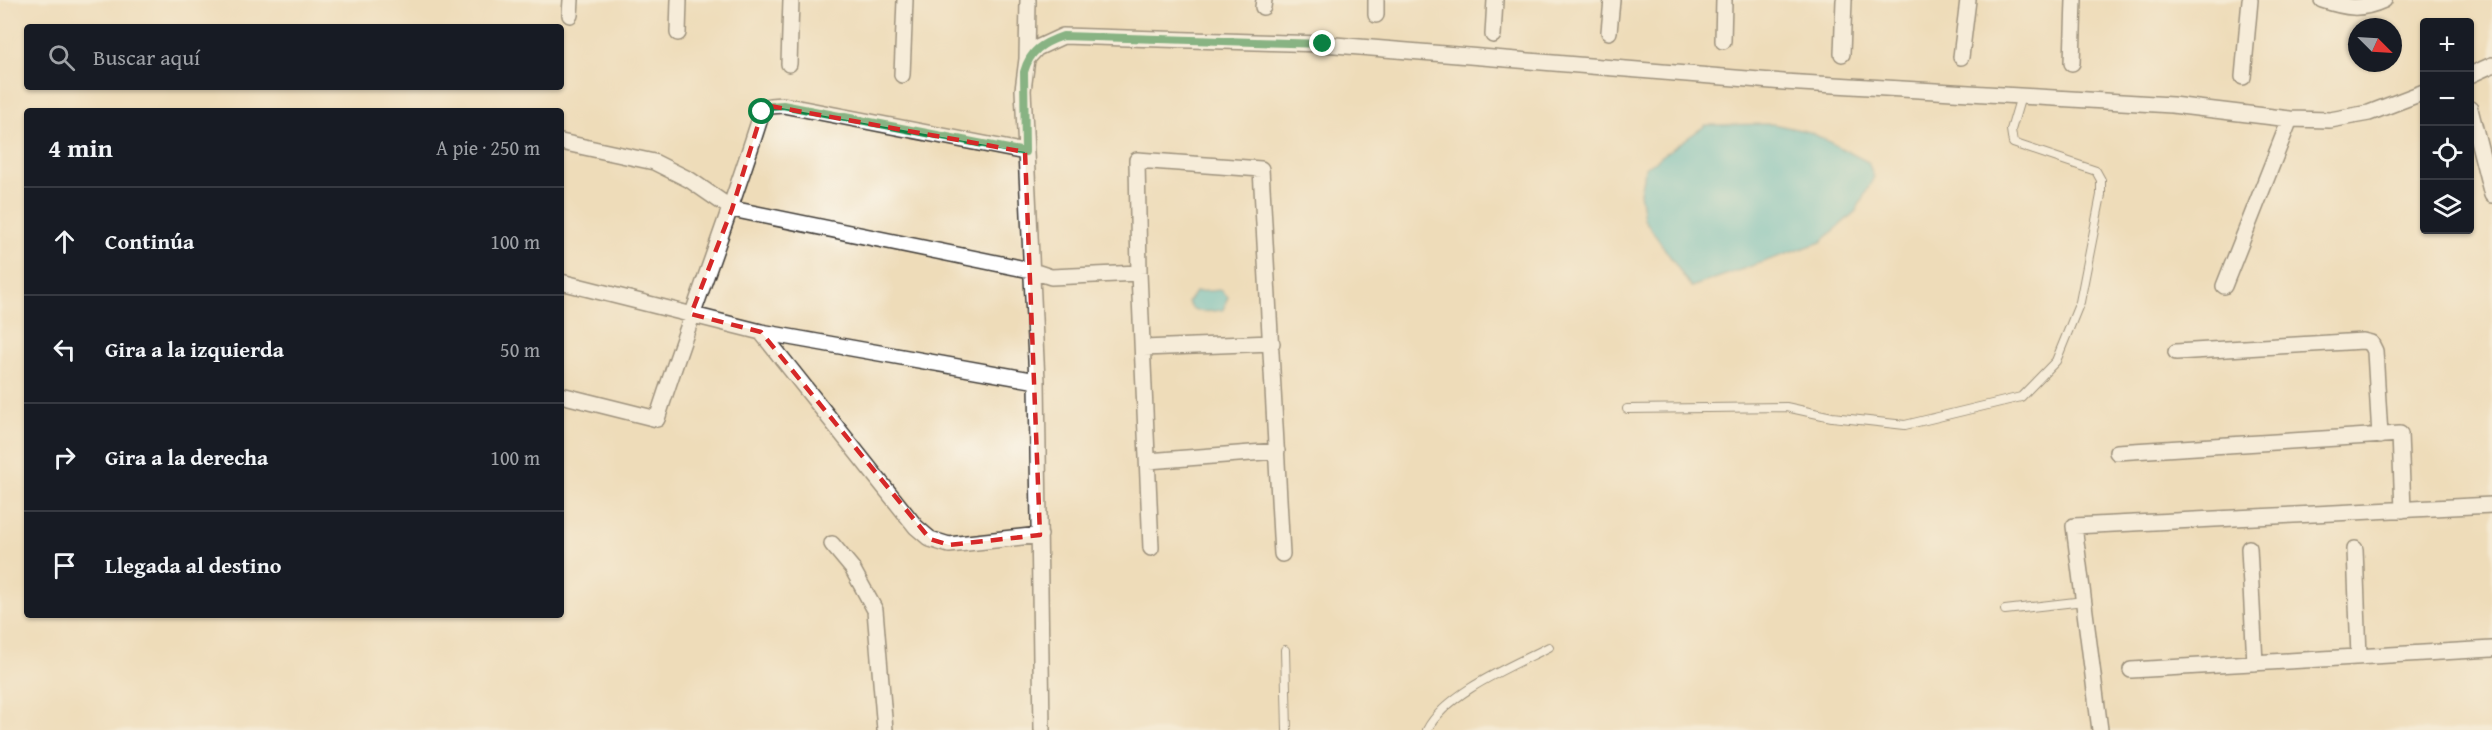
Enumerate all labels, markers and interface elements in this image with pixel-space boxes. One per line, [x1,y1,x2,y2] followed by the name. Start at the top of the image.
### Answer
[2348,18,2402,72] north arrow
[2420,18,2474,234] map controls
[2420,18,2474,72] button: +
[24,24,564,90] search box
[1309,30,1335,56] route end
[45,41,78,74] icon: search
[93,41,200,73] text: Buscar aquí
[2420,72,2474,126] button: −
[748,98,774,124] route start
[2420,126,2474,180] button: locate
[48,128,113,167] text: 4 min
[436,133,540,162] text: A pie · 250 m
[2420,180,2474,234] button: layers
[48,225,81,258] icon: ahead
[105,225,194,257] text: Continúa
[490,227,540,256] text: 100 m
[48,333,81,366] icon: left
[105,333,284,365] text: Gira a la izquierda
[500,335,540,364] text: 50 m
[48,441,81,474] icon: right
[105,441,268,473] text: Gira a la derecha
[490,443,540,472] text: 100 m
[48,549,81,582] icon: arrive
[105,549,281,581] text: Llegada al destino

